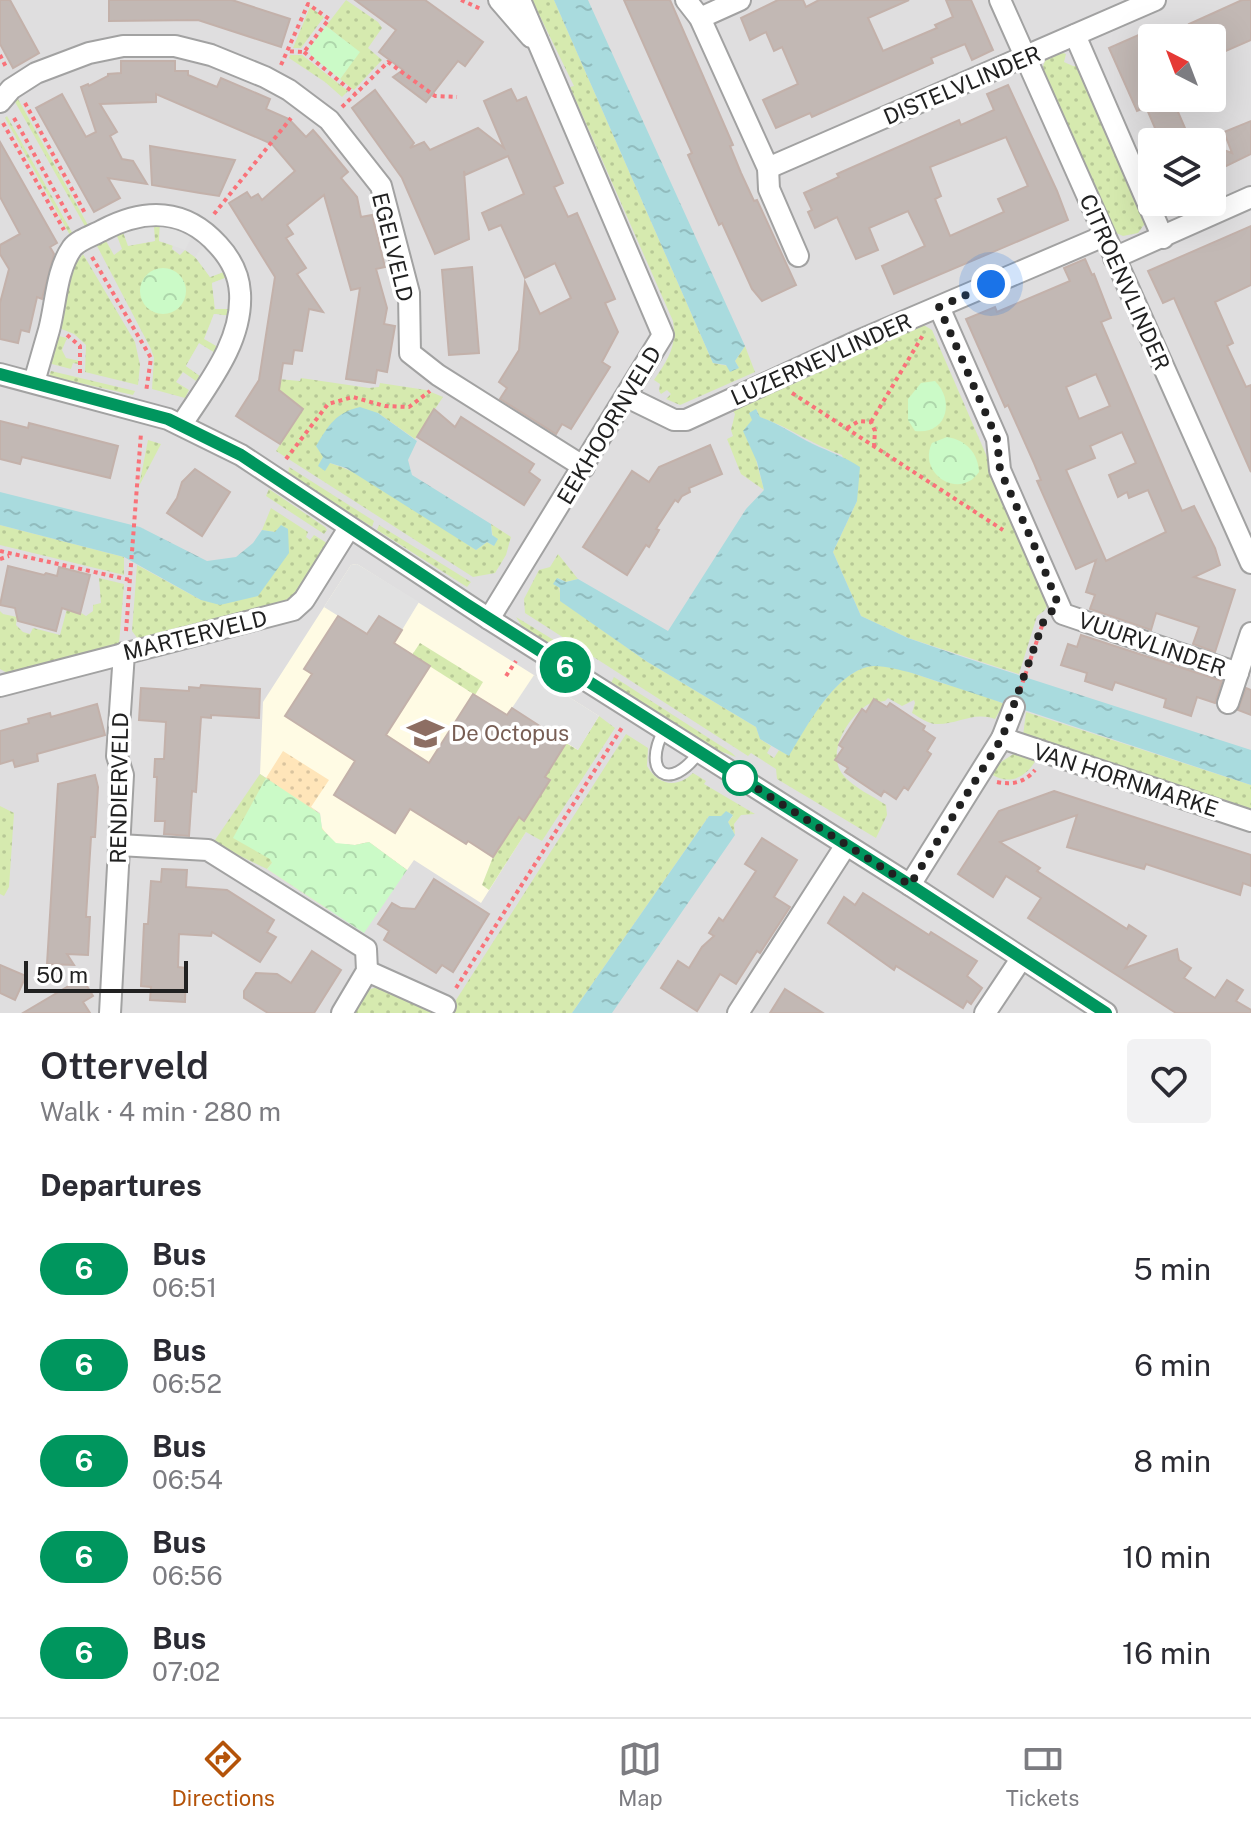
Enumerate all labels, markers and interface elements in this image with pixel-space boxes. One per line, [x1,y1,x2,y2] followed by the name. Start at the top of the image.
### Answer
[1138,24,1226,112] north arrow
[1138,24,1226,216] map controls
[879,40,1045,130] street label: DISTELVLINDER
[1138,128,1226,216] button: layers
[367,190,419,304] street label: EGELVELD
[1075,190,1175,374] street label: CITROENVLINDER
[971,264,1011,304] your location
[727,307,915,411] street label: LUZERNEVLINDER
[552,341,666,509] street label: EEKHOORNVELD
[120,605,270,665] street label: MARTERVELD
[1075,607,1229,681] street label: VUURVLINDER
[539,641,591,693] line badge: 6
[556,650,574,683] text: 6
[105,712,133,864] street label: RENDIERVELD
[406,714,444,752] school or university icon: De Octopus
[451,720,569,746] place label: De Octopus
[1030,738,1222,822] street label: VAN HORNMARKE
[723,761,757,795] unlabelled marker
[24,957,188,993] scale bar
[36,962,88,988] text: 50 m
[1127,1039,1211,1123] button: heart
[40,1043,209,1088] text: Otterveld
[40,1096,281,1127] text: Walk · 4 min · 280 m
[40,1167,202,1203] text: Departures
[152,1236,206,1272] text: Bus
[1134,1251,1211,1287] text: 5 min
[75,1252,93,1285] text: 6
[152,1272,217,1303] text: 06:51
[152,1332,206,1368] text: Bus
[1134,1347,1211,1383] text: 6 min
[75,1348,93,1381] text: 6
[152,1368,222,1399] text: 06:52
[152,1428,206,1464] text: Bus
[1133,1443,1211,1479] text: 8 min
[75,1444,93,1477] text: 6
[152,1464,223,1495] text: 06:54
[152,1524,206,1560] text: Bus
[1122,1539,1211,1575] text: 10 min
[75,1540,93,1573] text: 6
[152,1560,223,1591] text: 06:56
[152,1620,206,1656] text: Bus
[1122,1635,1211,1671] text: 16 min
[75,1636,93,1669] text: 6
[152,1656,220,1687] text: 07:02
[172,1737,275,1811] tab: Directions
[618,1737,663,1811] tab: Map
[1006,1737,1079,1811] tab: Tickets

